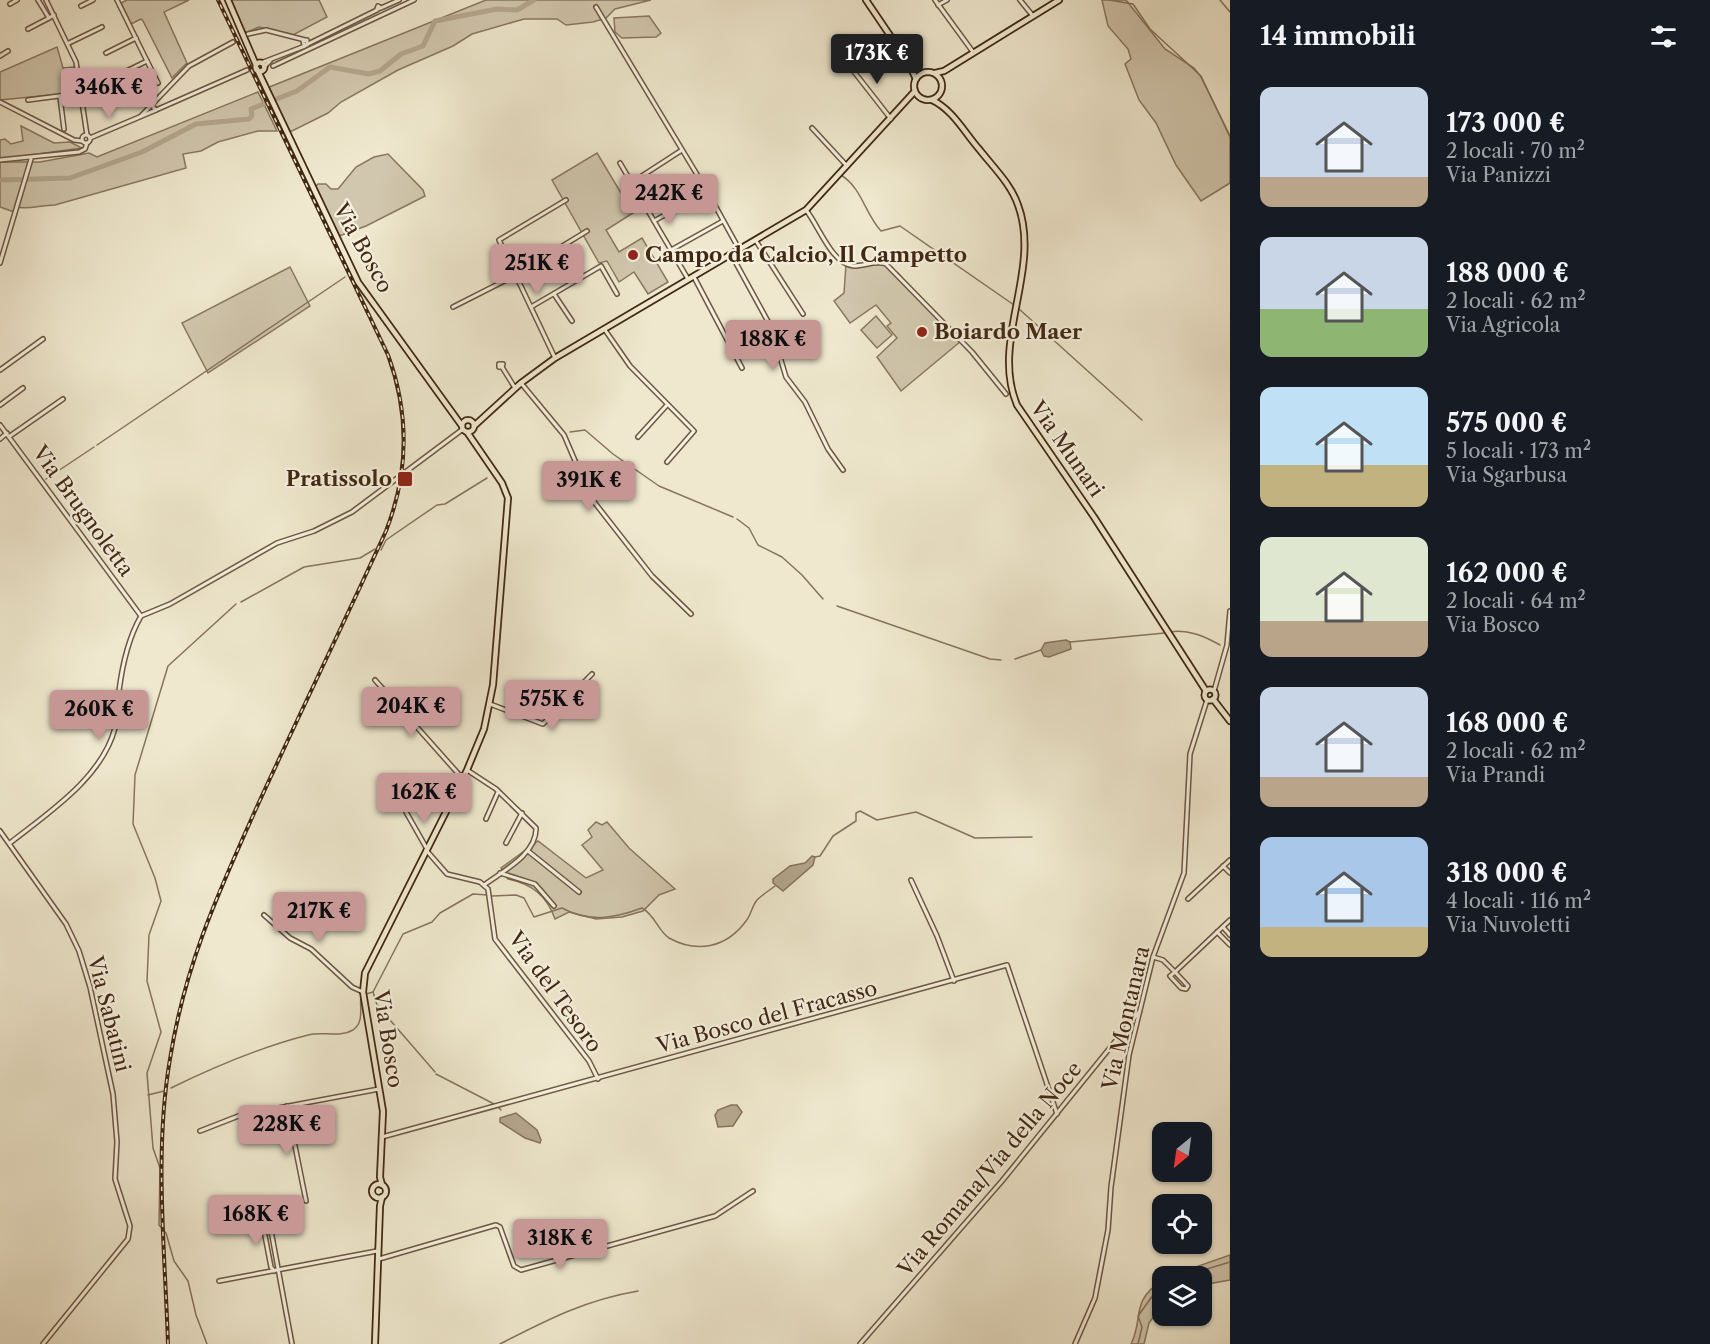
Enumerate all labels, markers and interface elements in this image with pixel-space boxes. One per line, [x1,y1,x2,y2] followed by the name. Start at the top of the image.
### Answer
[1260,20,1416,52] text: 14 immobili
[1647,20,1680,53] icon: filters
[828,34,926,85] pin: 173K €
[845,41,909,65] text: 173K €
[60,68,158,119] pin: 346K €
[75,75,143,99] text: 346K €
[1446,107,1565,139] text: 173 000 €
[1308,111,1380,183] icon: home
[1446,139,1585,163] text: 2 locali · 70 m²
[1446,163,1551,187] text: Via Panizzi
[620,174,718,225] pin: 242K €
[635,181,703,205] text: 242K €
[328,198,398,297] street label: Via Bosco
[645,242,967,267] place label: Campo da Calcio, Il Campetto
[488,244,586,295] pin: 251K €
[626,248,640,262] marker: Campo da Calcio, Il Campetto
[504,251,570,275] text: 251K €
[1446,257,1569,289] text: 188 000 €
[1308,261,1380,333] icon: home
[1446,289,1586,313] text: 2 locali · 62 m²
[1446,313,1560,337] text: Via Agricola
[934,319,1083,344] place label: Boiardo Maer
[724,320,822,371] pin: 188K €
[915,325,929,339] marker: Boiardo Maer
[740,327,806,351] text: 188K €
[1025,395,1110,501] street label: Via Munari
[1446,407,1567,439] text: 575 000 €
[1308,411,1380,483] icon: home
[1446,439,1591,463] text: 5 locali · 173 m²
[27,440,140,582] street label: Via Brugnoletta
[540,461,638,512] pin: 391K €
[1446,463,1567,487] text: Via Sgarbusa
[286,466,392,491] place label: Pratissolo
[556,468,622,492] text: 391K €
[396,470,414,488] marker: Pratissolo
[1446,557,1568,589] text: 162 000 €
[1308,561,1380,633] icon: home
[1446,589,1586,613] text: 2 locali · 64 m²
[1446,613,1540,637] text: Via Bosco
[503,680,601,731] pin: 575K €
[362,687,460,738] pin: 204K €
[519,687,585,711] text: 575K €
[50,690,148,741] pin: 260K €
[376,694,446,718] text: 204K €
[64,697,134,721] text: 260K €
[1446,707,1569,739] text: 168 000 €
[1308,711,1380,783] icon: home
[1446,739,1586,763] text: 2 locali · 62 m²
[1446,763,1545,787] text: Via Prandi
[375,773,473,824] pin: 162K €
[391,780,457,804] text: 162K €
[1446,857,1568,889] text: 318 000 €
[1308,861,1380,933] icon: home
[1446,889,1591,913] text: 4 locali · 116 m²
[270,892,368,943] pin: 217K €
[287,899,351,923] text: 217K €
[1446,913,1570,937] text: Via Nuvoletti
[503,926,607,1057] street label: Via del Tesoro
[1097,942,1154,1093] street label: Via Montanara
[83,952,136,1074] street label: Via Sabatini
[653,975,880,1058] street label: Via Bosco del Fracasso
[368,987,409,1090] street label: Via Bosco
[892,1056,1087,1282] street label: Via Romana/Via della Noce
[238,1105,336,1156] pin: 228K €
[252,1112,322,1136] text: 228K €
[1152,1122,1212,1182] north arrow
[1152,1122,1212,1326] map controls
[1152,1194,1212,1254] button: locate
[207,1195,305,1246] pin: 168K €
[223,1202,289,1226] text: 168K €
[511,1219,609,1270] pin: 318K €
[527,1226,593,1250] text: 318K €
[1152,1266,1212,1326] button: layers

